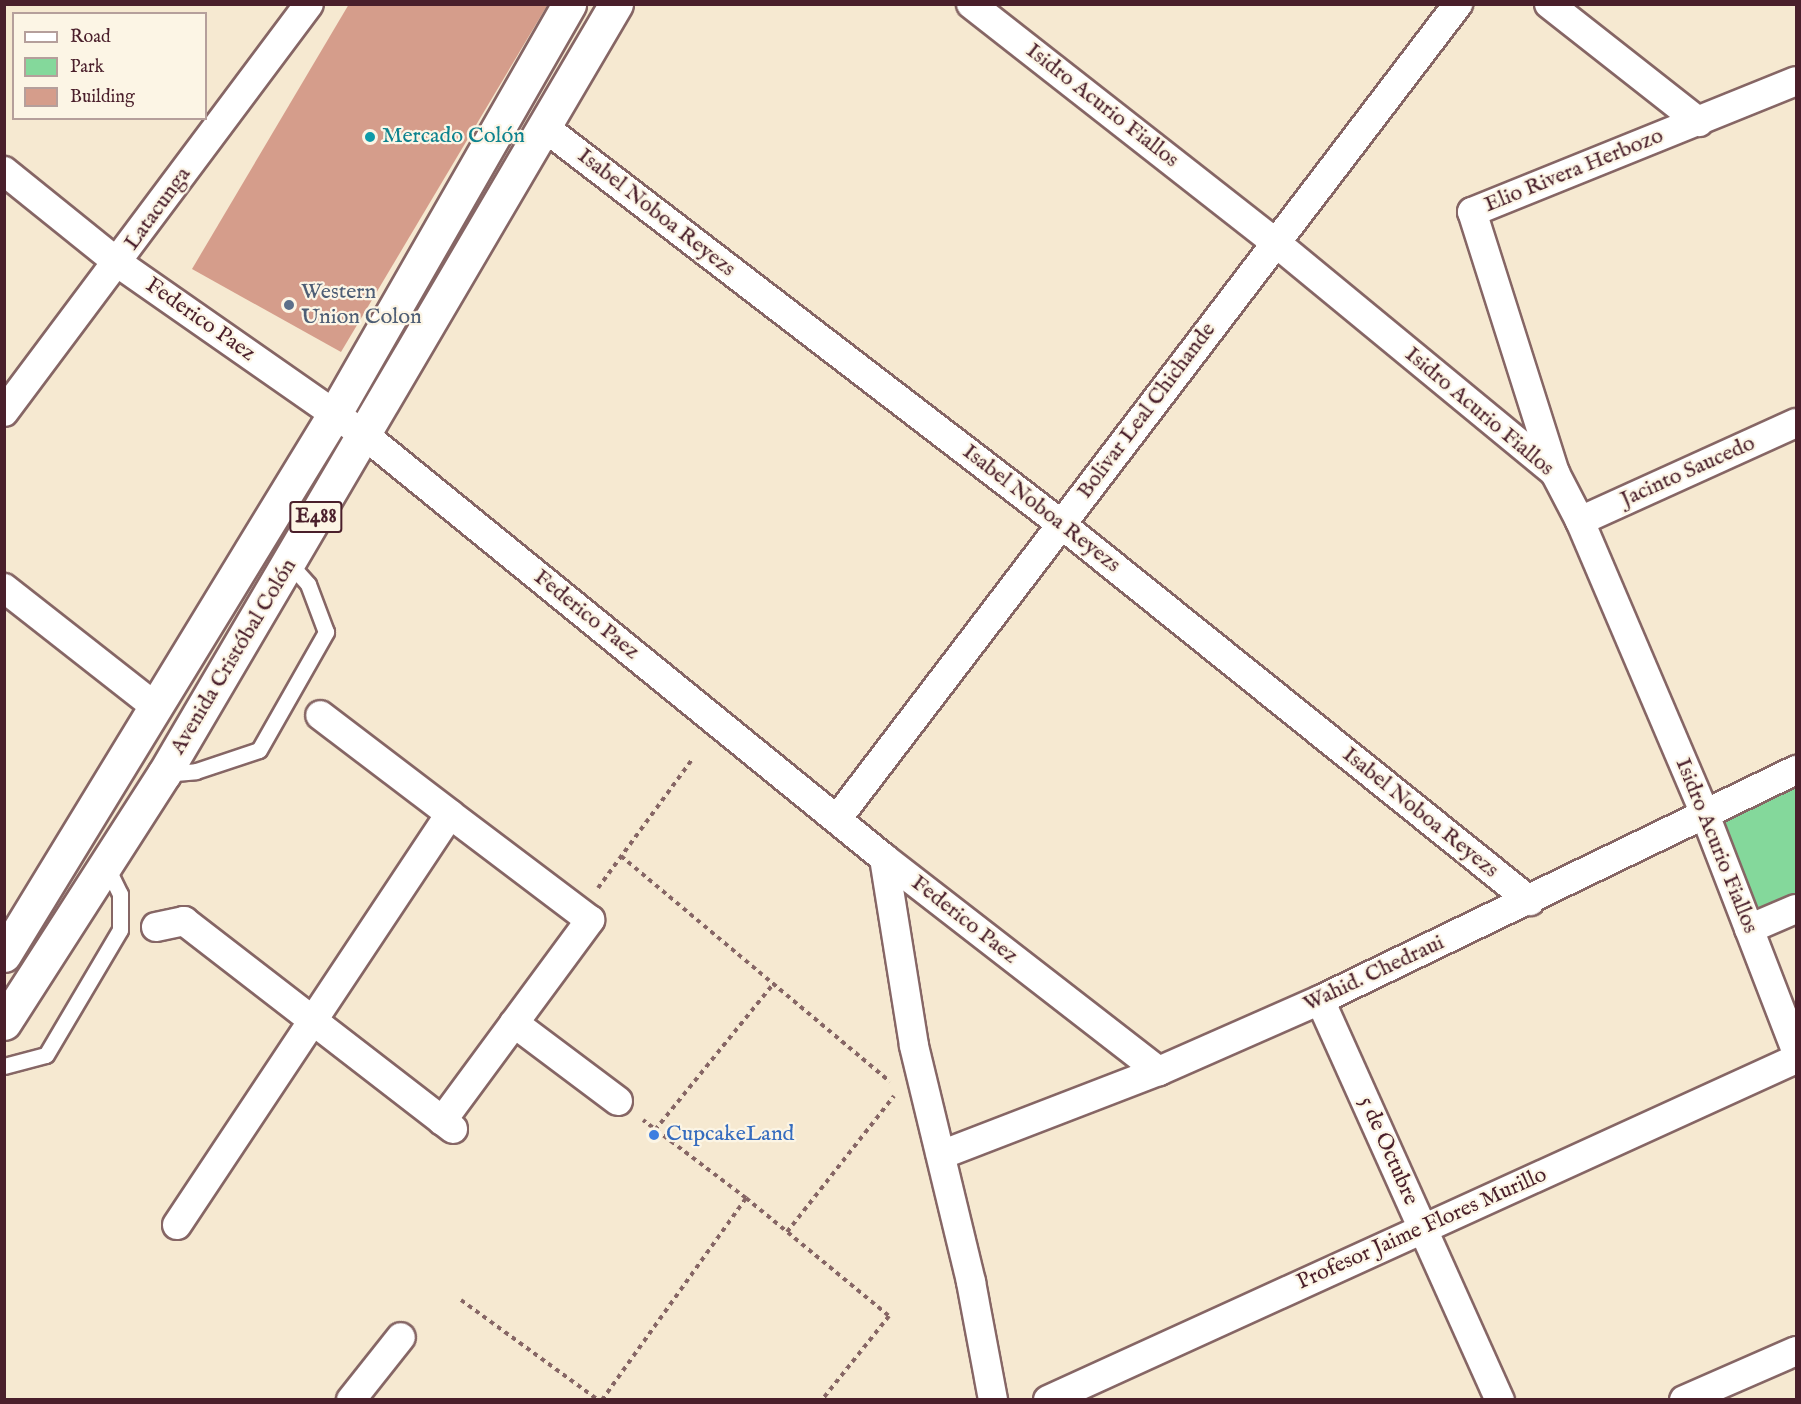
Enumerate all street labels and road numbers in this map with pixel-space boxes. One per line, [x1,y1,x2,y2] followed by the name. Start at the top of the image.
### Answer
[1020,38,1184,174] street label: Isidro Acurio Fiallos
[1481,123,1667,219] street label: Elio Rivera Herbozo
[572,143,740,283] street label: Isabel Noboa Reyezs
[119,162,197,256] street label: Latacunga
[140,272,260,368] street label: Federico Paez
[1072,318,1222,504] street label: Bolivar Leal Chichande
[1399,342,1559,482] street label: Isidro Acurio Fiallos
[1617,431,1759,513] street label: Jacinto Saucedo
[957,439,1125,579] street label: Isabel Noboa Reyezs
[289,499,343,535] road number: E488
[165,554,303,760] street label: Avenida Cristóbal Colón
[528,564,644,666] street label: Federico Paez
[1337,742,1503,884] street label: Isabel Noboa Reyezs
[1669,755,1763,937] street label: Isidro Acurio Fiallos
[905,870,1023,970] street label: Federico Paez
[1299,930,1449,1018] street label: Wahid. Chedraui
[1352,1093,1424,1209] street label: 5 de Octubre
[1293,1162,1551,1296] street label: Profesor Jaime Flores Murillo

